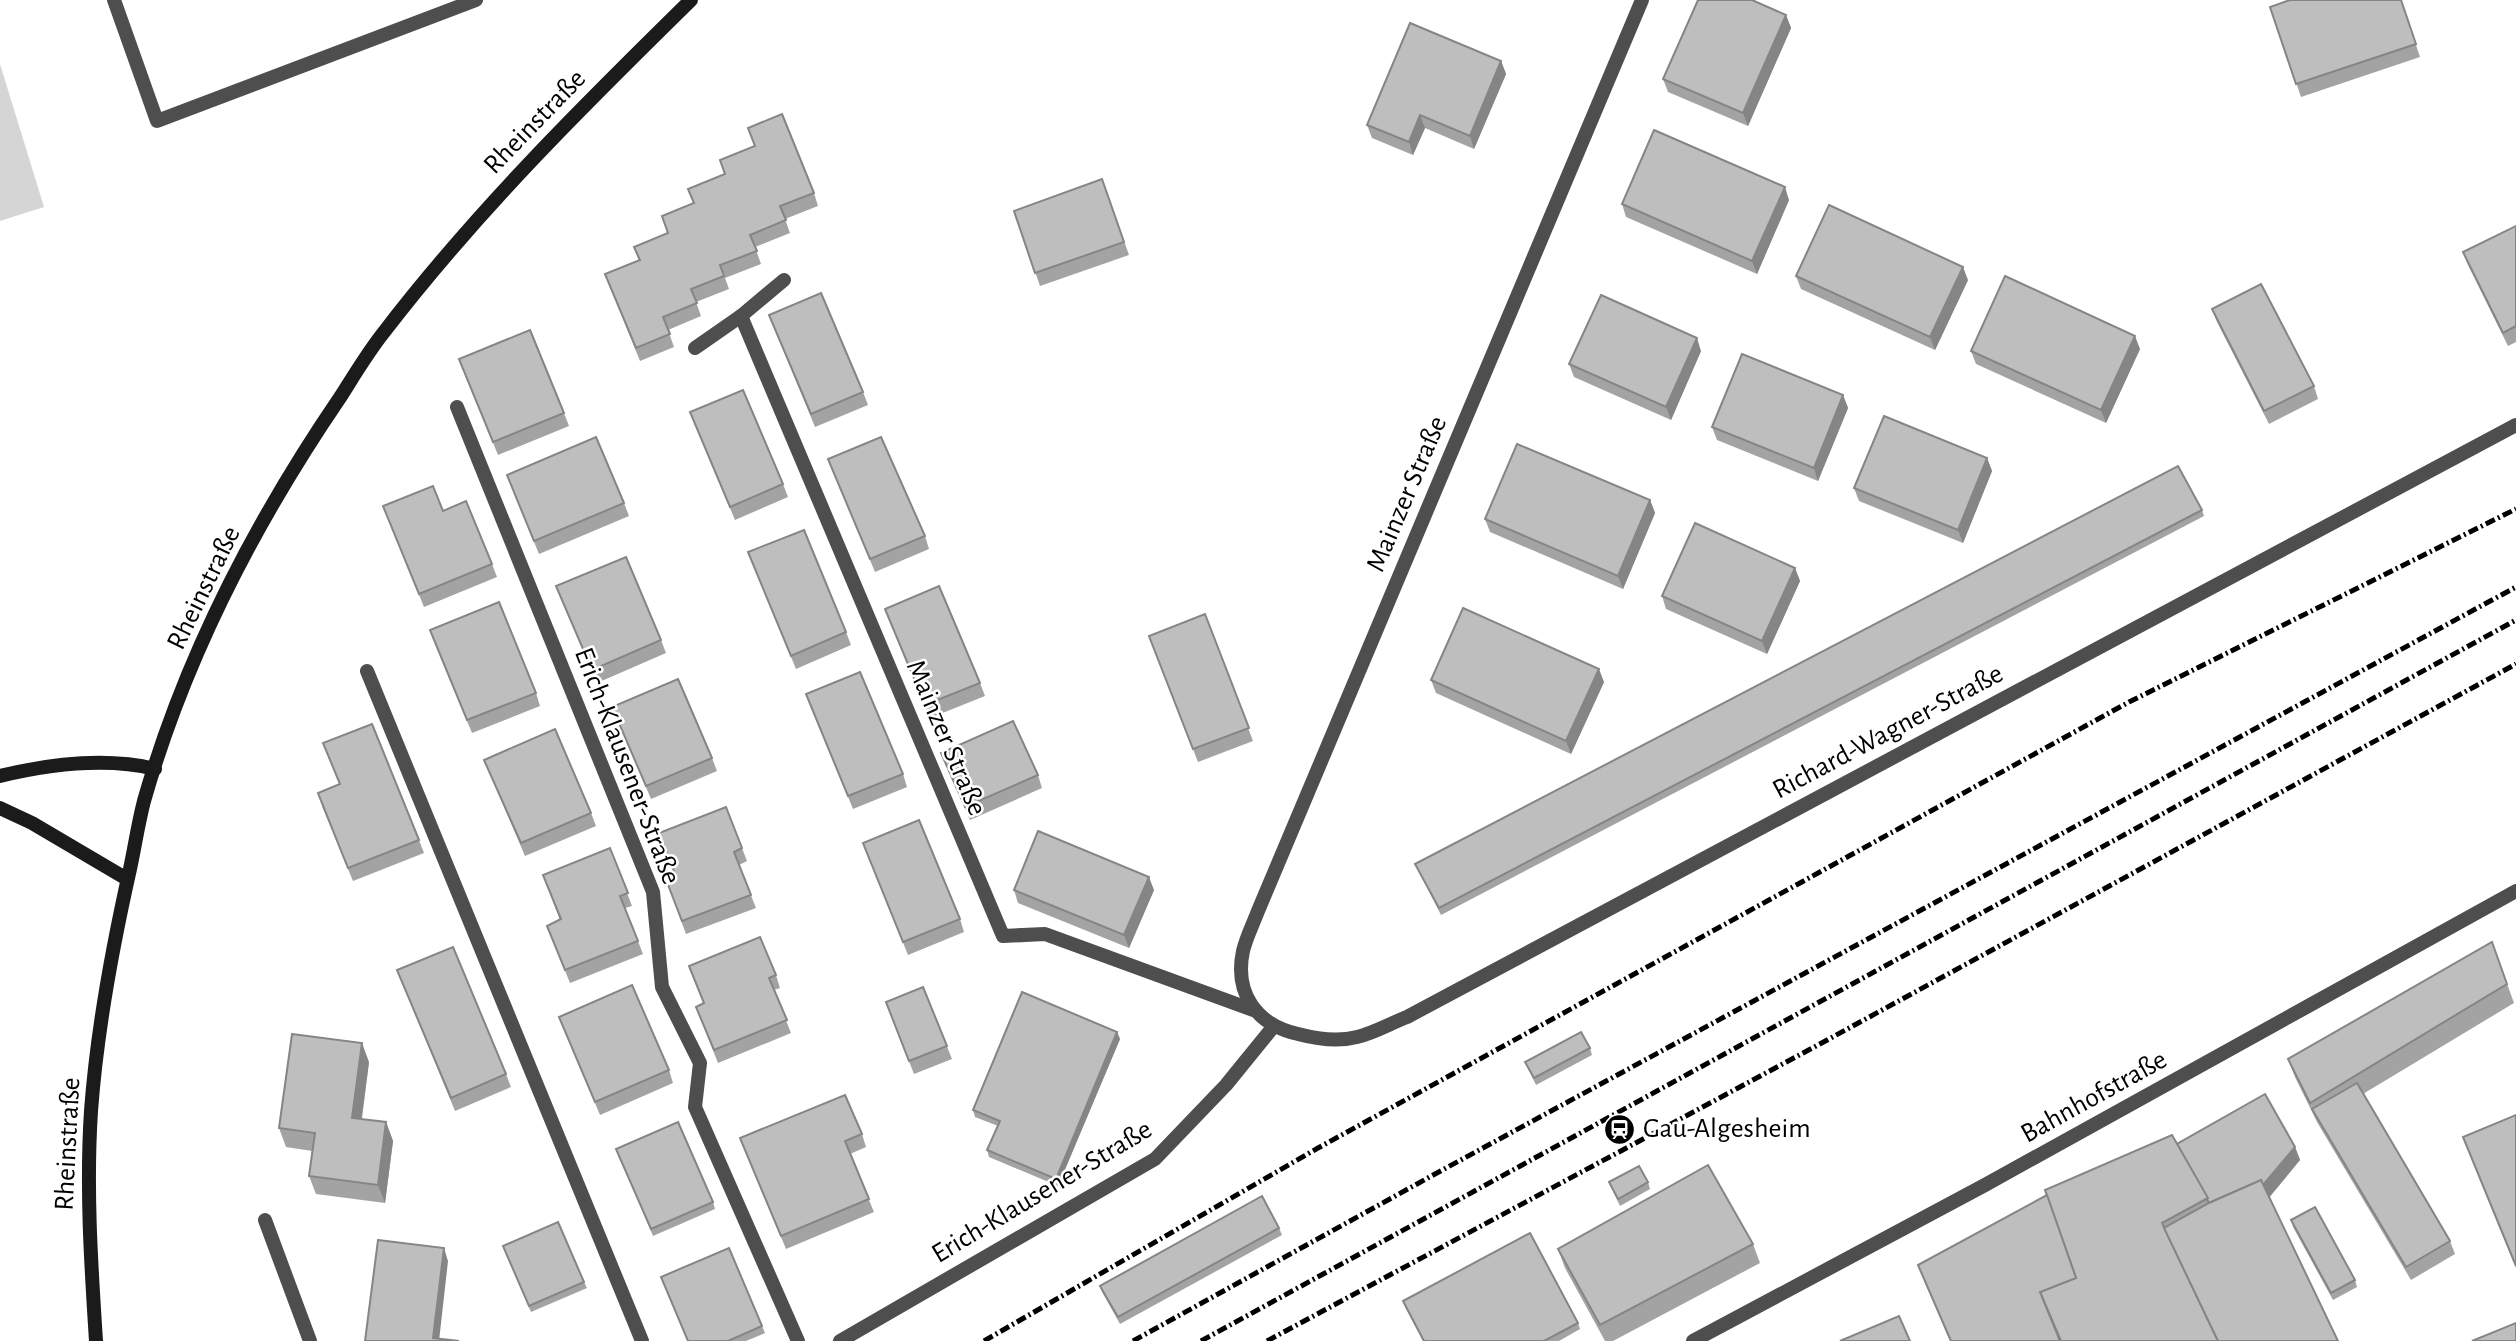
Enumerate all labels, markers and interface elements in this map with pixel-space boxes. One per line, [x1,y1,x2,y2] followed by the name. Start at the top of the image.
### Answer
[479,64,591,180] street label: Rheinstraße
[1362,412,1452,576] street label: Mainzer Straße
[162,522,246,654] street label: Rheinstraße
[569,644,685,888] street label: Erich-Klausener-Straße
[901,656,991,820] street label: Mainzer Straße
[1768,659,2008,805] street label: Richard-Wagner-Straße
[2016,1045,2172,1149] street label: Bahnhofstraße
[51,1077,85,1211] street label: Rheinstraße
[1603,1112,1637,1146] station icon: Gau-Algesheim
[927,1115,1157,1269] street label: Erich-Klausener-Straße
[1643,1115,1811,1143] place label: Gau-Algesheim

